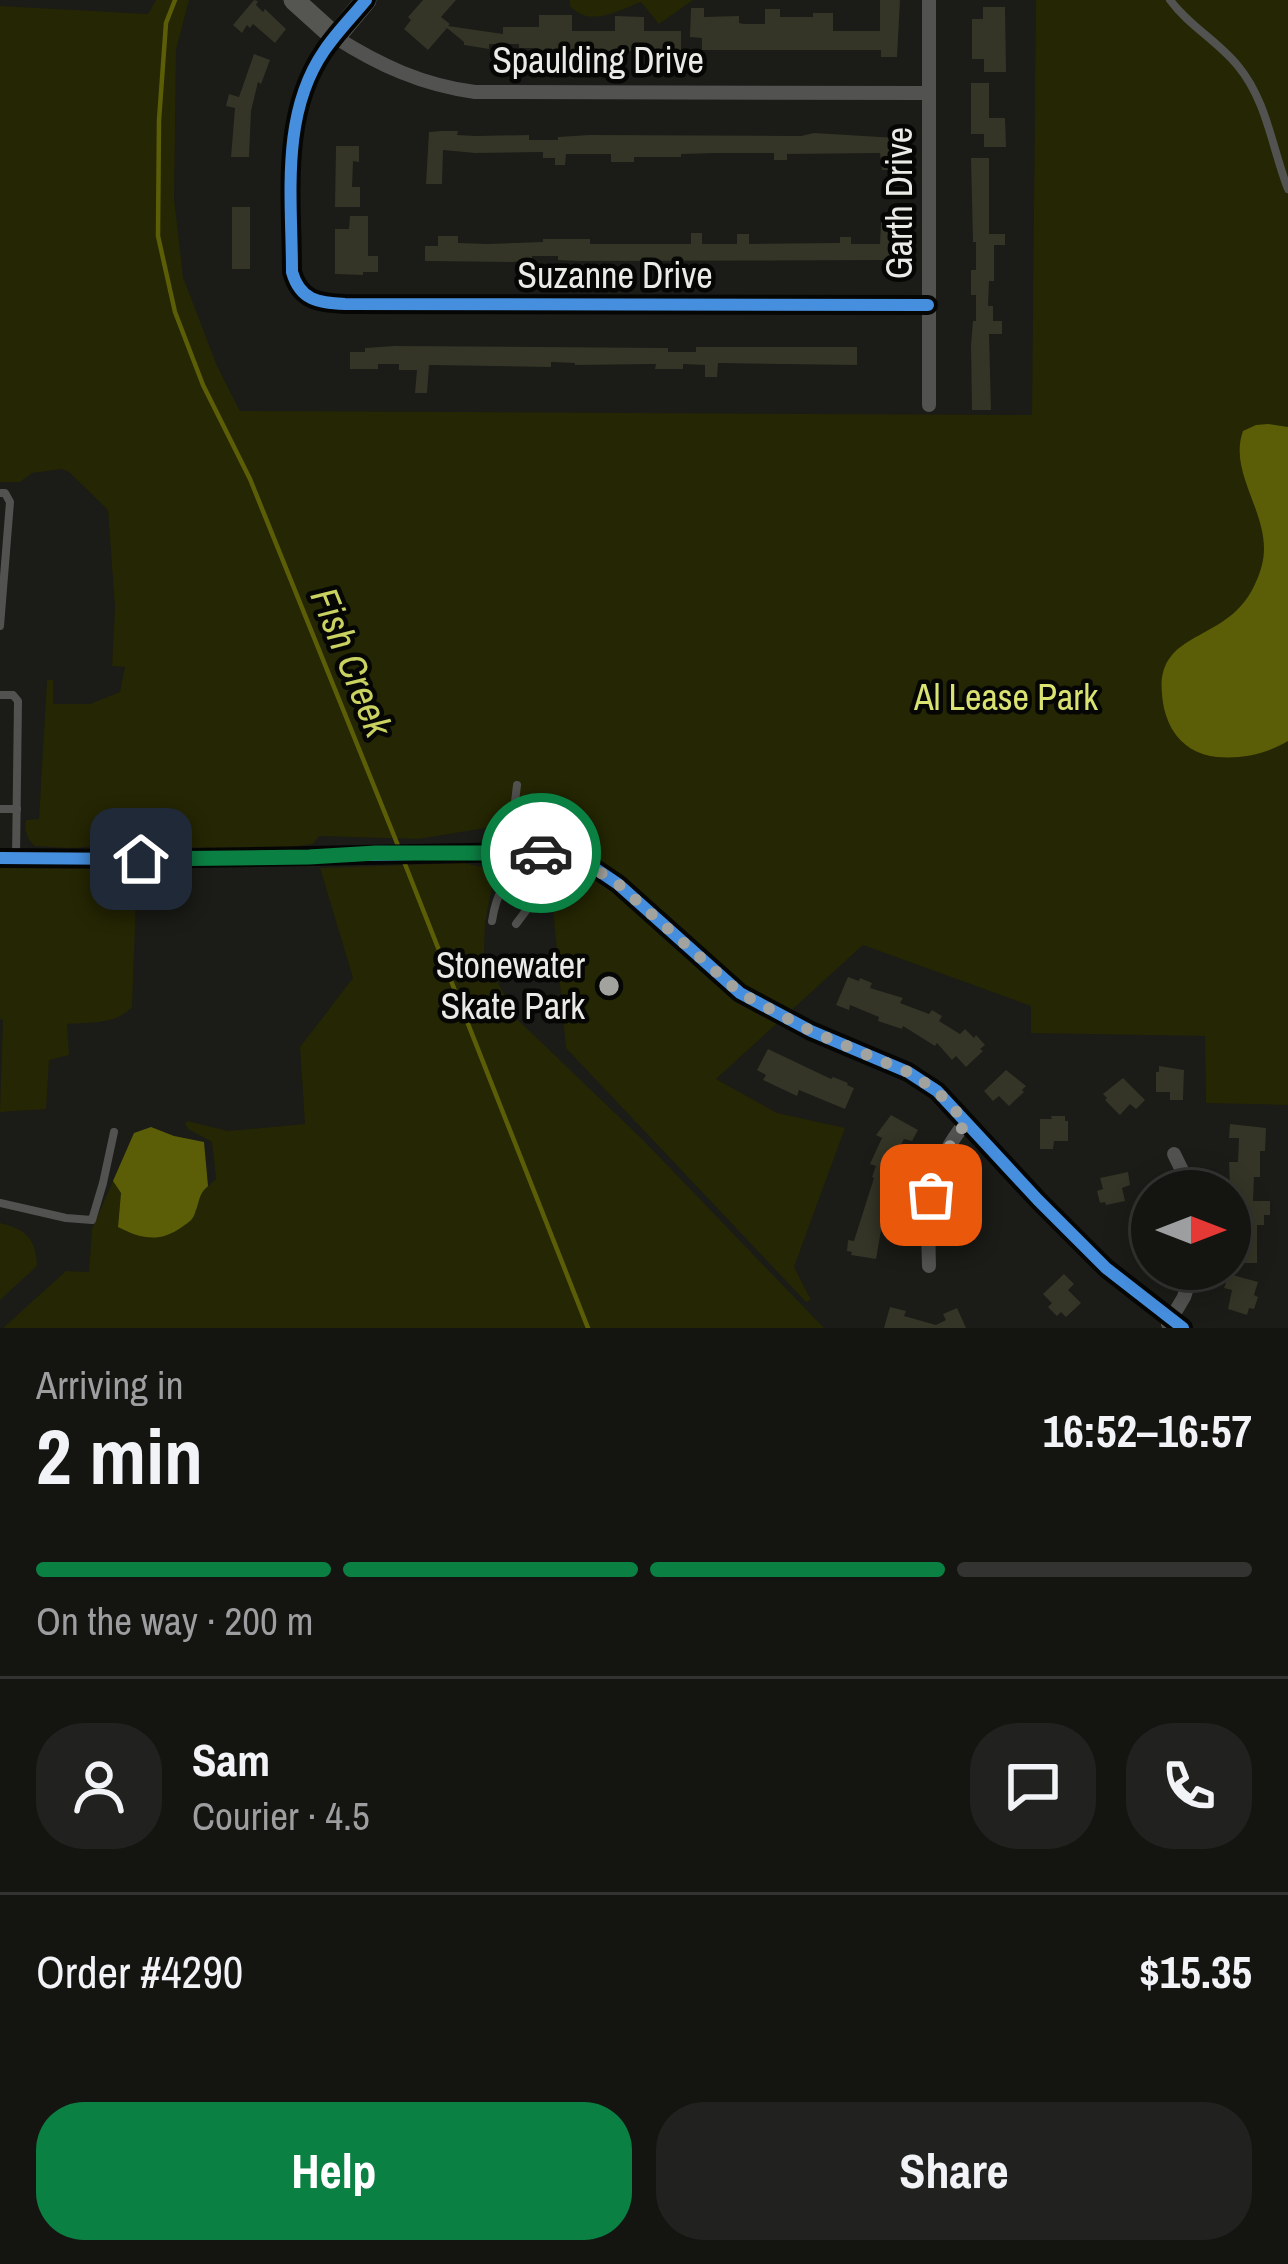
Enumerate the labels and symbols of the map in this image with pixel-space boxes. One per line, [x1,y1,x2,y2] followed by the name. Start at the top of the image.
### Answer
[492,36,704,84] street label: Spaulding Drive
[875,127,923,279] street label: Garth Drive
[517,251,713,299] street label: Suzanne Drive
[299,580,406,745] water label: Fish Creek
[913,673,1098,721] park label: Al Lease Park
[481,793,601,913] courier
[90,808,192,910] pin
[436,941,585,1030] place label: Stonewater Skate Park
[596,973,622,999] marker: Stonewater Skate Park
[880,1144,982,1246] pin
[1131,1170,1251,1290] north arrow

